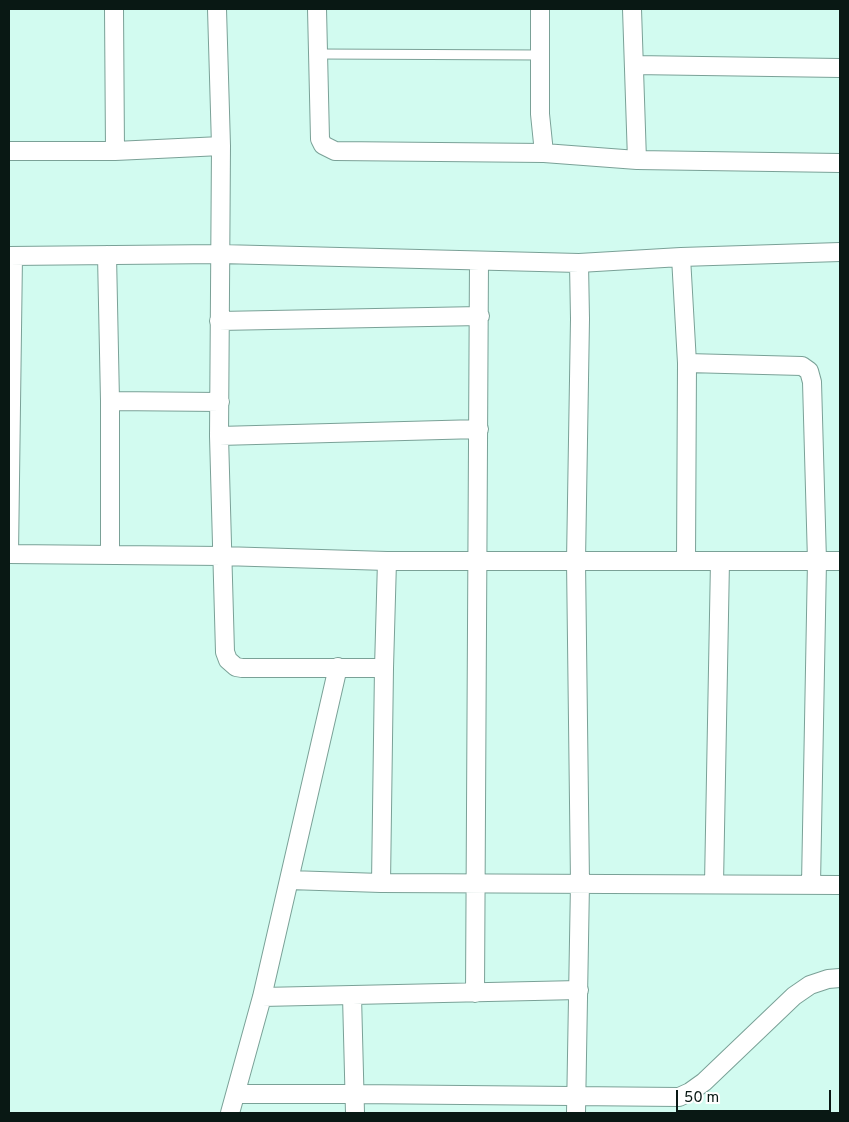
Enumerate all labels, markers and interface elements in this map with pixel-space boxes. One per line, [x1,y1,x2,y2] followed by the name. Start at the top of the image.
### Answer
[679,1080,834,1112] scale bar
[684,1089,719,1108] text: 50 m

